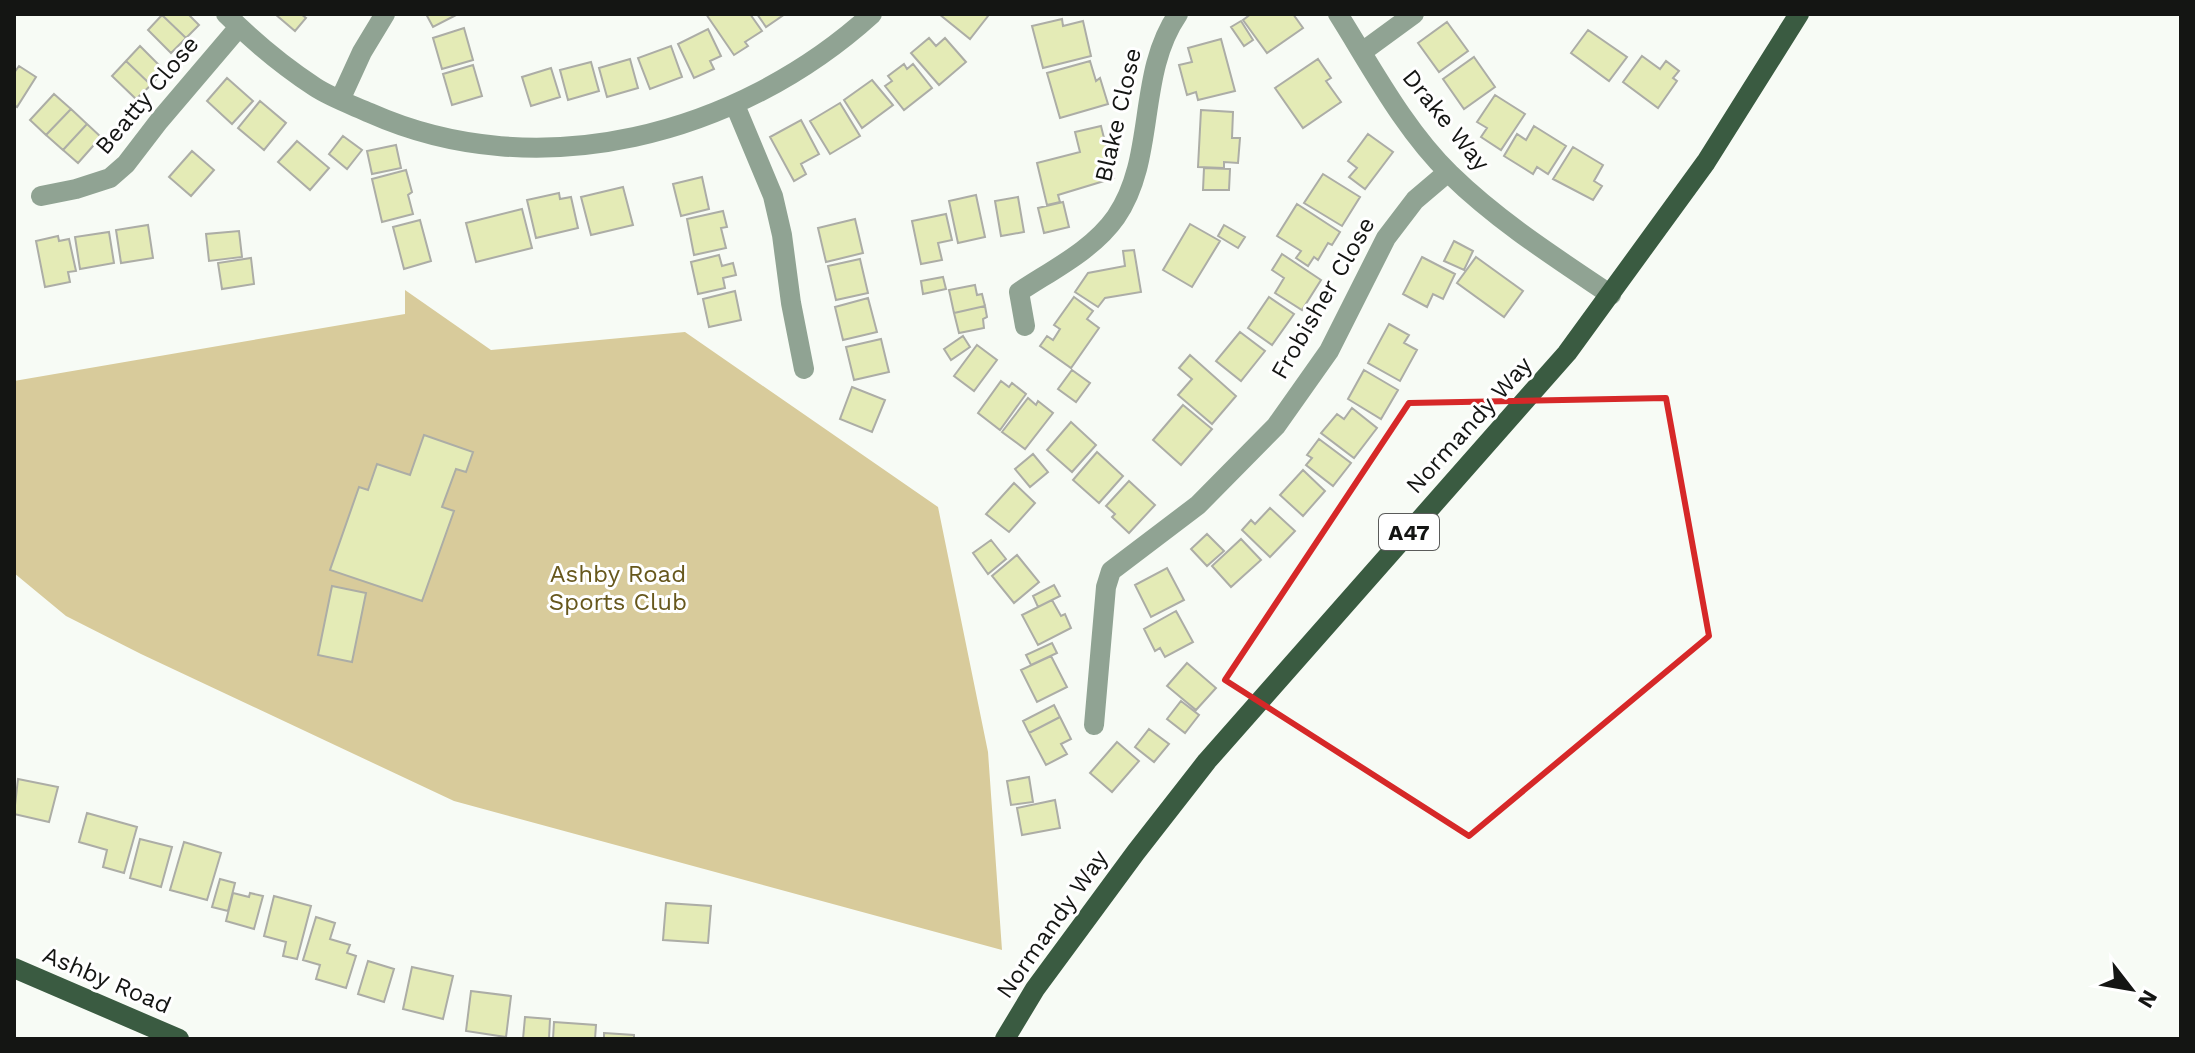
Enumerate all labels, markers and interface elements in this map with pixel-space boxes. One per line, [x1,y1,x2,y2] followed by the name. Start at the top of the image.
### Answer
[89,30,205,160] street label: Beatty Close
[1089,45,1147,185] street label: Blake Close
[1397,64,1496,177] street label: Drake Way
[1265,212,1381,384] street label: Frobisher Close
[1400,350,1538,499] street label: Normandy Way
[1379,514,1439,550] road number: A47
[549,560,687,616] park label: Ashby Road Sports Club
[990,844,1114,1004] street label: Normandy Way
[39,940,175,1020] street label: Ashby Road
[2091,949,2171,1029] north arrow
[2133,986,2163,1012] text: N

